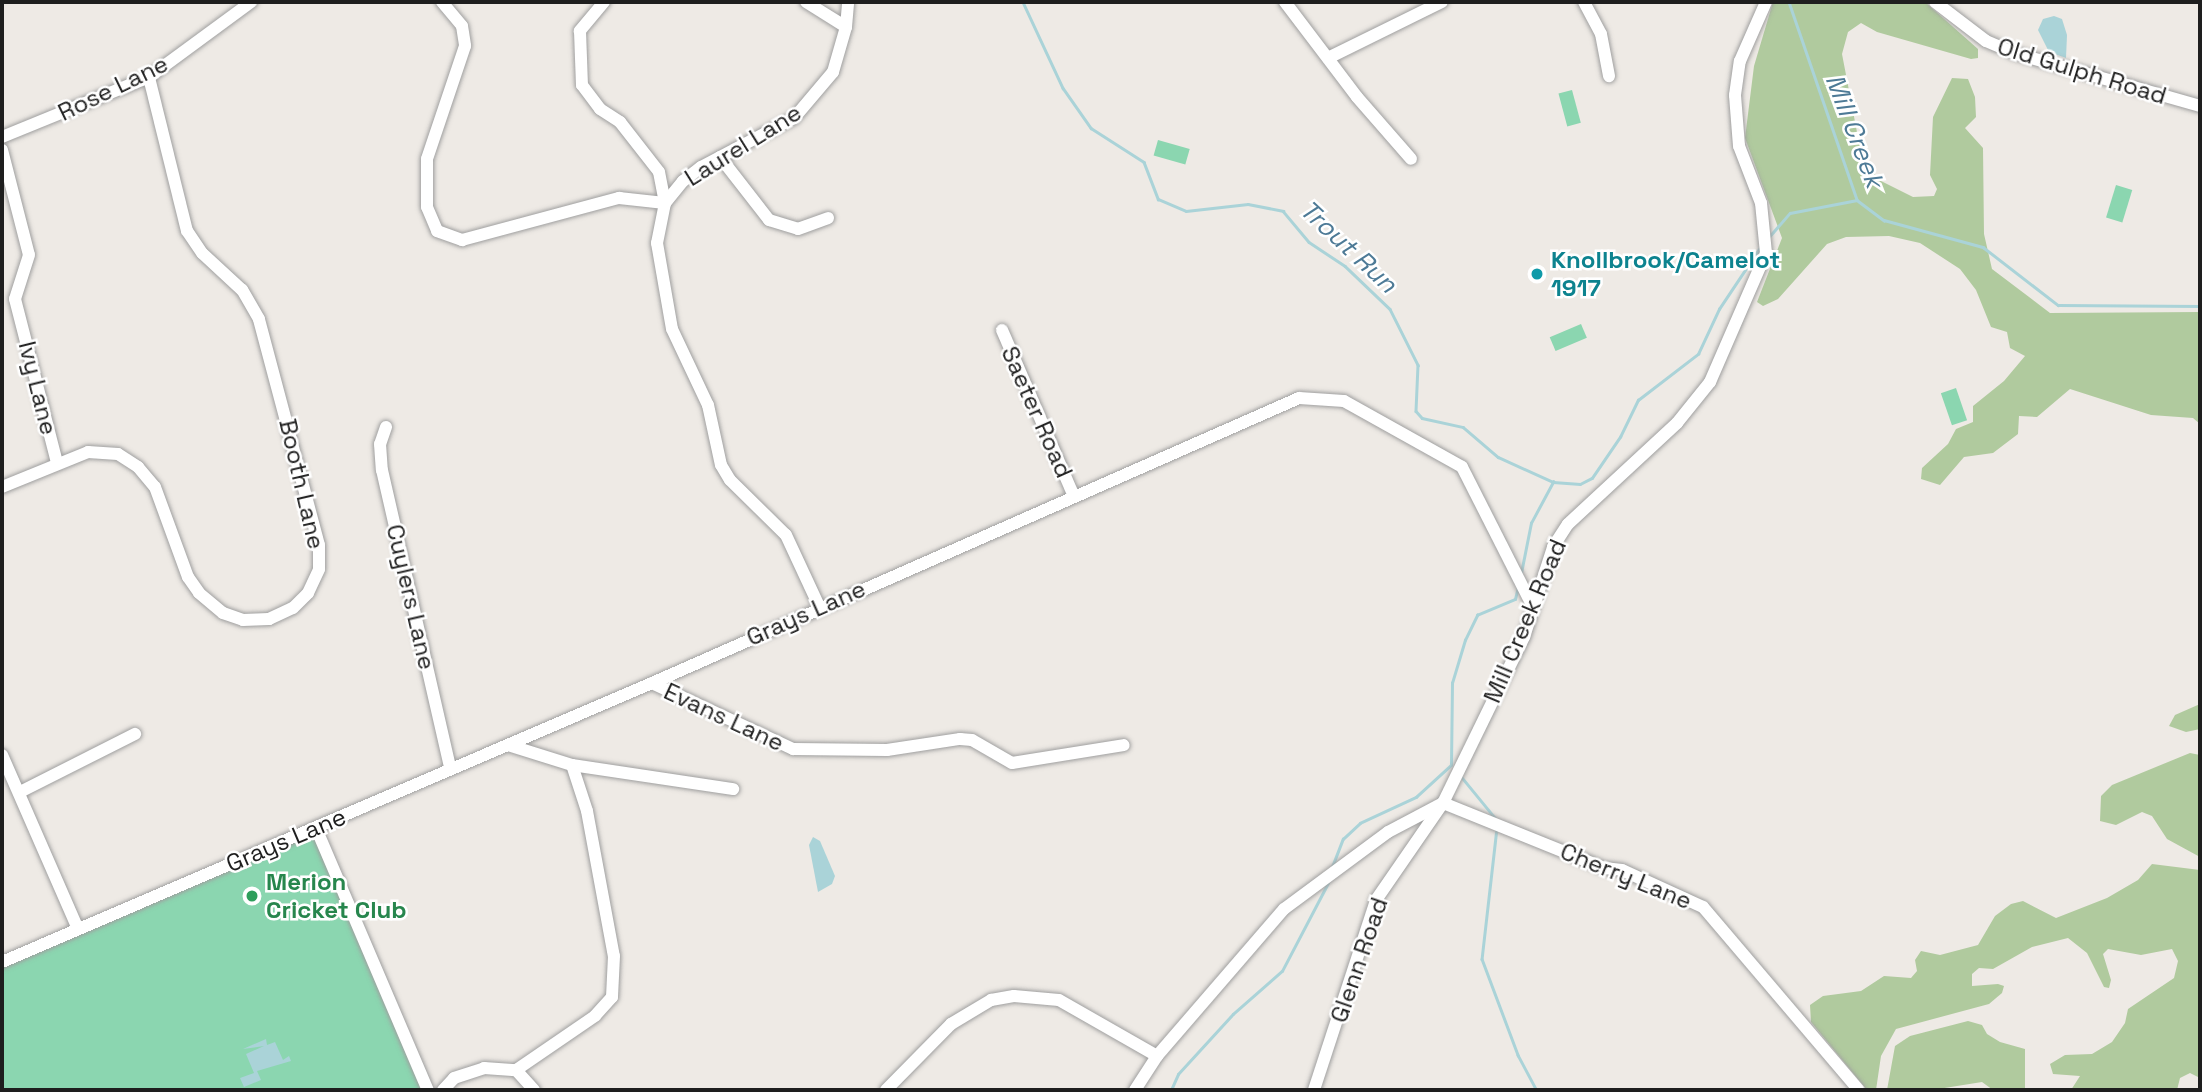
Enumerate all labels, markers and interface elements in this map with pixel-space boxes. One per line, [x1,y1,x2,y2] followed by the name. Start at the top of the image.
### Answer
[1994,32,2170,110] street label: Old Gulph Road
[53,49,173,127] street label: Rose Lane
[1818,70,1890,192] water label: Mill Creek
[679,98,807,192] street label: Laurel Lane
[1293,194,1403,300] water label: Trout Run
[1551,246,1780,302] place label: Knollbrook/Camelot 1917
[1529,266,1545,282] marker: Knollbrook/Camelot 1917
[12,338,64,438] street label: Ivy Lane
[995,342,1079,482] street label: Saeter Road
[273,416,331,552] street label: Booth Lane
[380,521,442,673] street label: Cuylers Lane
[1478,535,1572,707] street label: Mill Creek Road
[742,574,870,652] street label: Grays Lane
[659,677,789,757] street label: Evans Lane
[222,802,350,878] street label: Grays Lane
[1556,837,1696,915] street label: Cherry Lane
[266,868,407,924] place label: Merion Cricket Club
[244,888,260,904] marker: Merion Cricket Club
[1324,894,1394,1026] street label: Glenn Road

